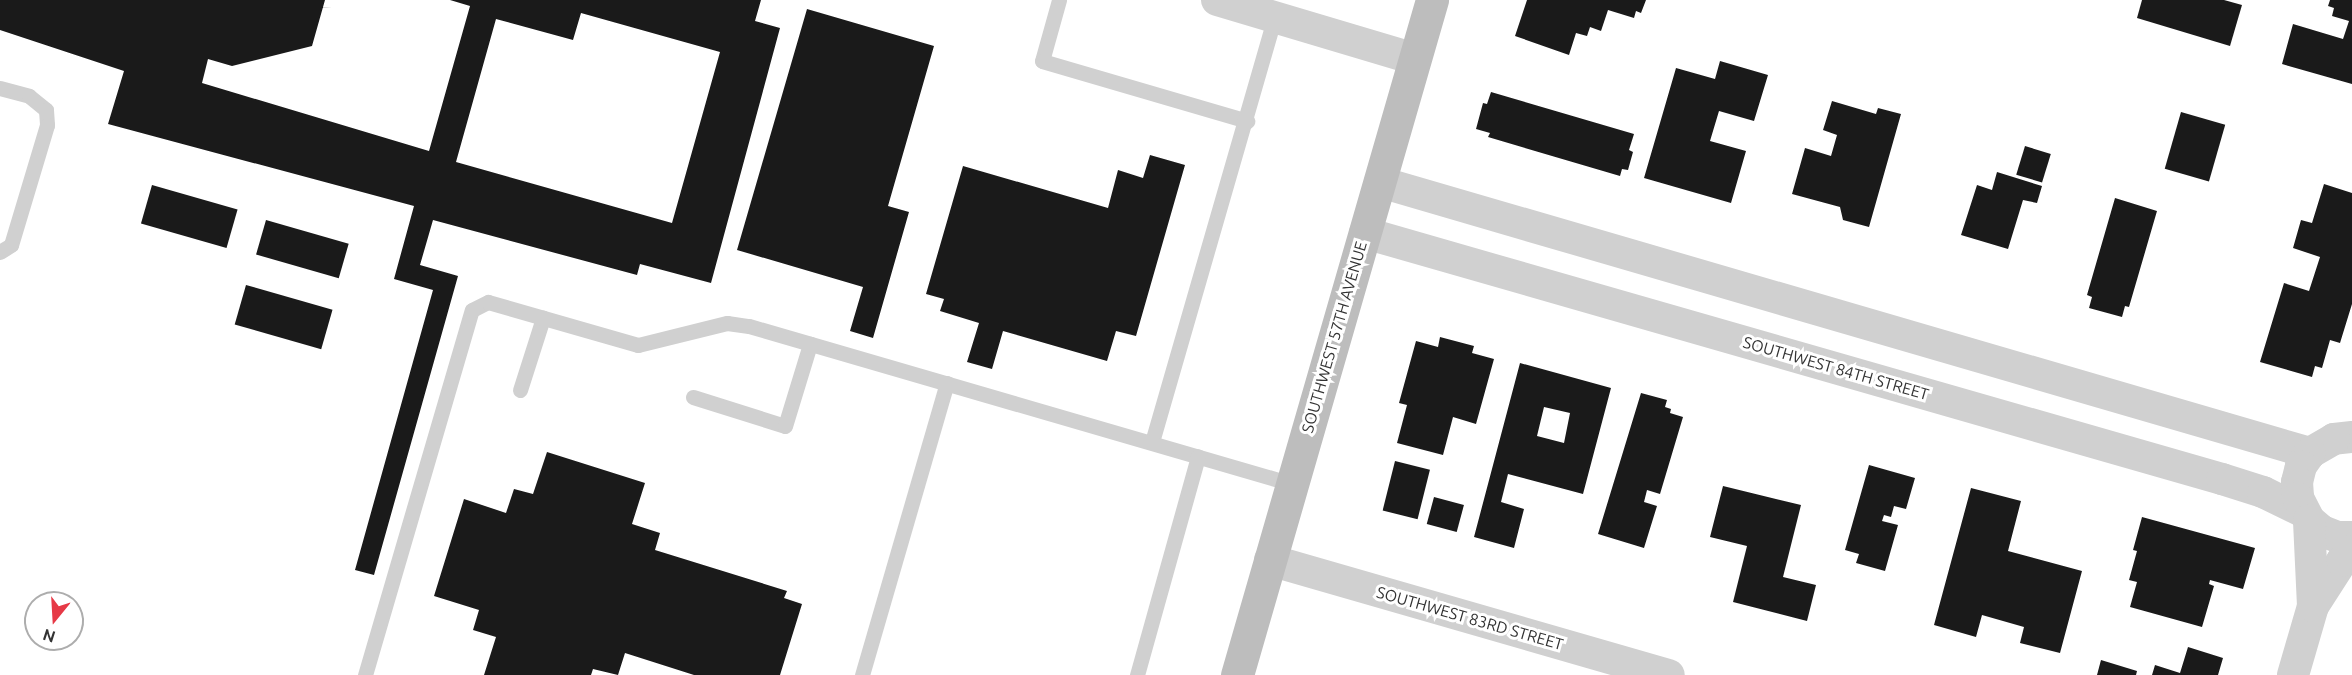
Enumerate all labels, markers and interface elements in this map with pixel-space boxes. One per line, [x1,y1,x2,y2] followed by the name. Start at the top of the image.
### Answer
[1297,239,1371,435] street label: SOUTHWEST 57TH AVENUE
[1741,332,1931,404] street label: SOUTHWEST 84TH STREET
[1374,582,1566,654] street label: SOUTHWEST 83RD STREET
[24,591,84,651] north arrow
[41,626,58,647] text: N

